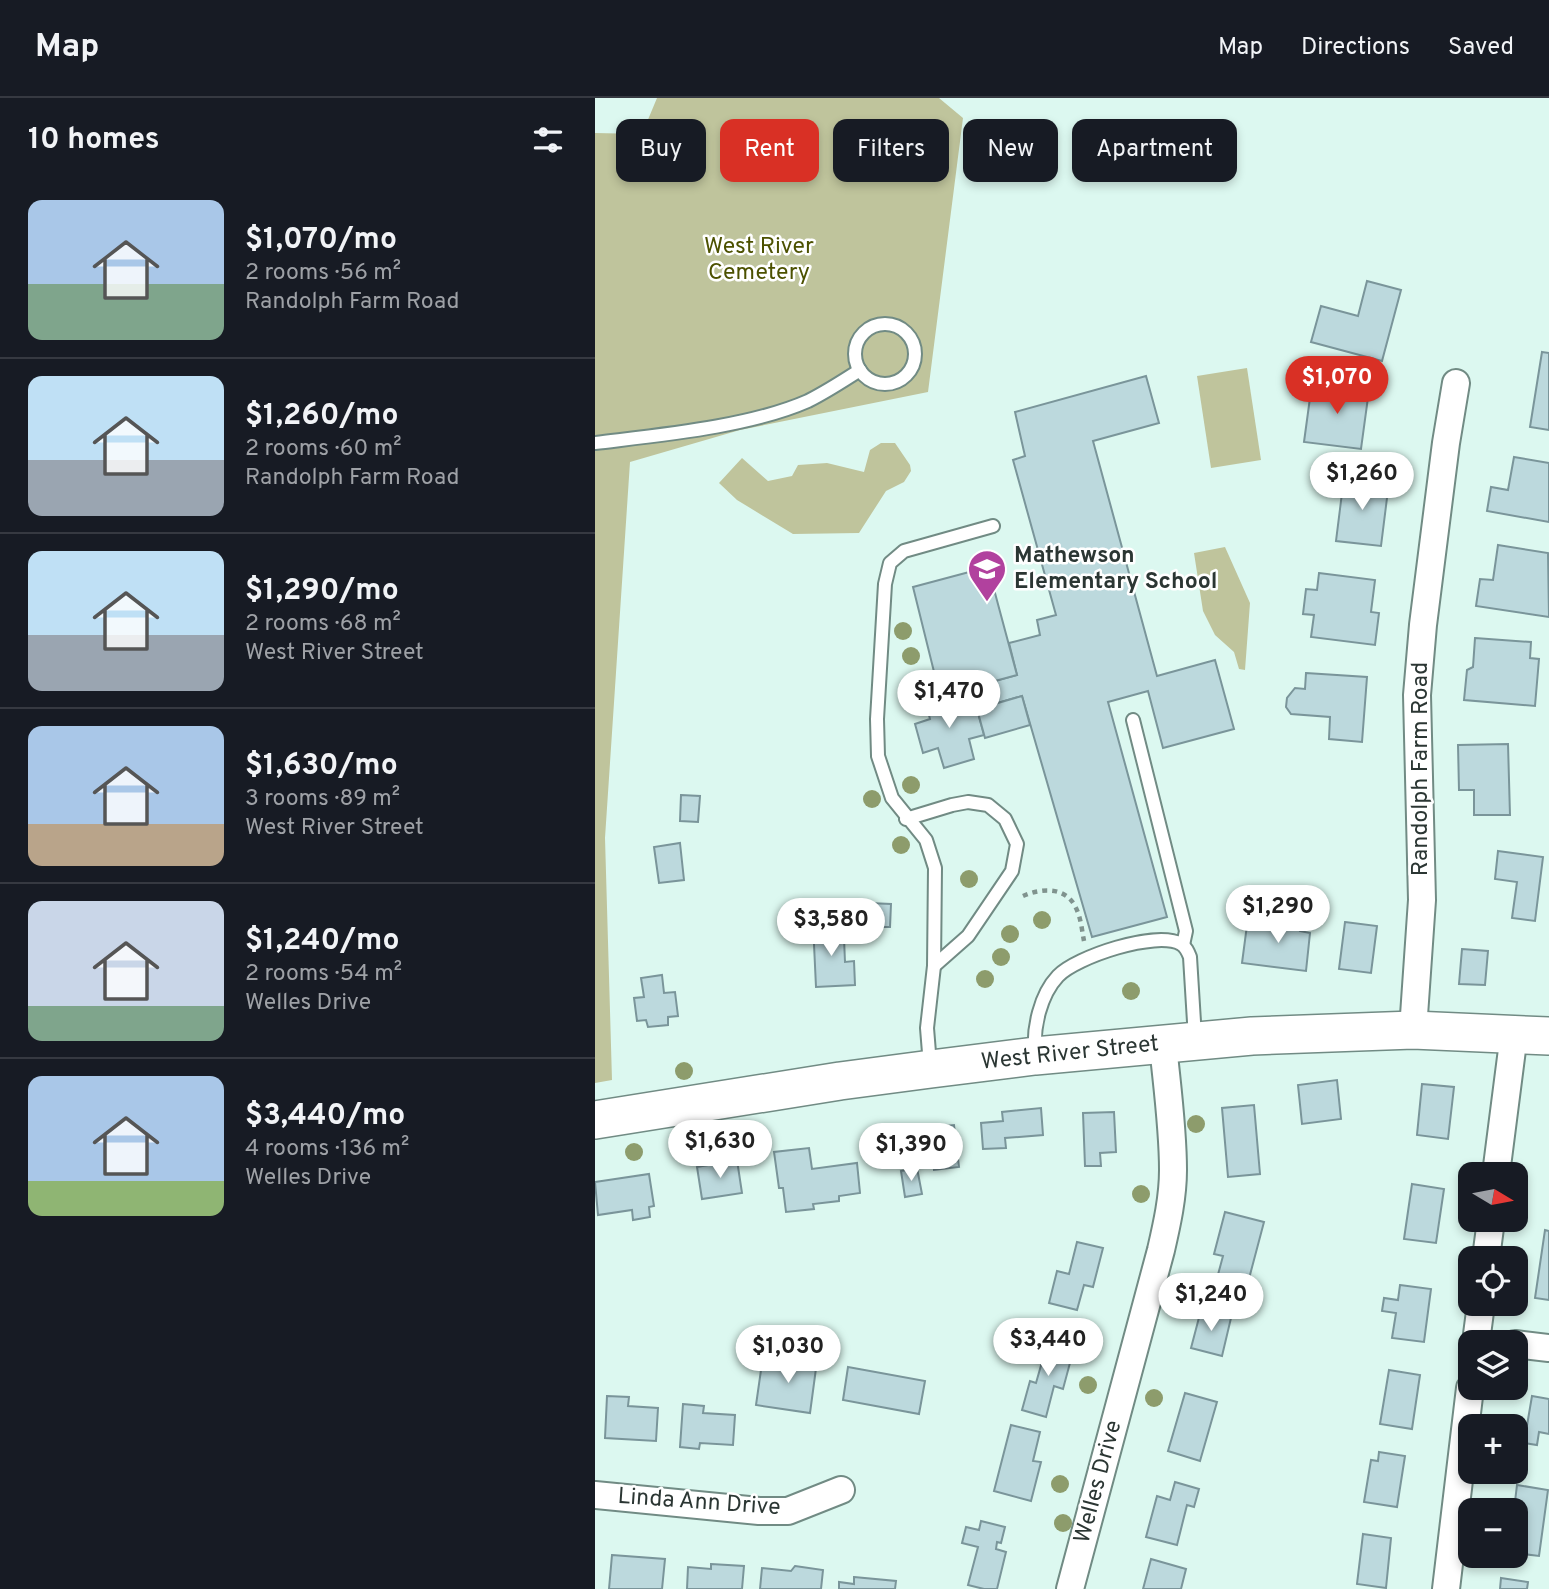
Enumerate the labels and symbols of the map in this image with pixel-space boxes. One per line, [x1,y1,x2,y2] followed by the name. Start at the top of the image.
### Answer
[704,233,814,288] park label: West River Cemetery
[1280,356,1394,416] pin: $1,070
[1305,452,1419,512] pin: $1,260
[1014,542,1218,597] place label: Mathewson Elementary School
[966,548,1008,603] school or university icon: Mathewson Elementary School
[1407,662,1436,876] street label: Randolph Farm Road
[892,670,1006,730] pin: $1,470
[1221,886,1335,945] pin: $1,290
[774,898,888,958] pin: $3,580
[980,1030,1160,1078] street label: West River Street
[663,1121,777,1180] pin: $1,630
[854,1124,968,1183] pin: $1,390
[1458,1162,1528,1232] north arrow
[1154,1274,1268,1333] pin: $1,240
[991,1318,1105,1378] pin: $3,440
[731,1326,845,1385] pin: $1,030
[1069,1417,1129,1547] street label: Welles Drive
[617,1483,781,1523] street label: Linda Ann Drive

